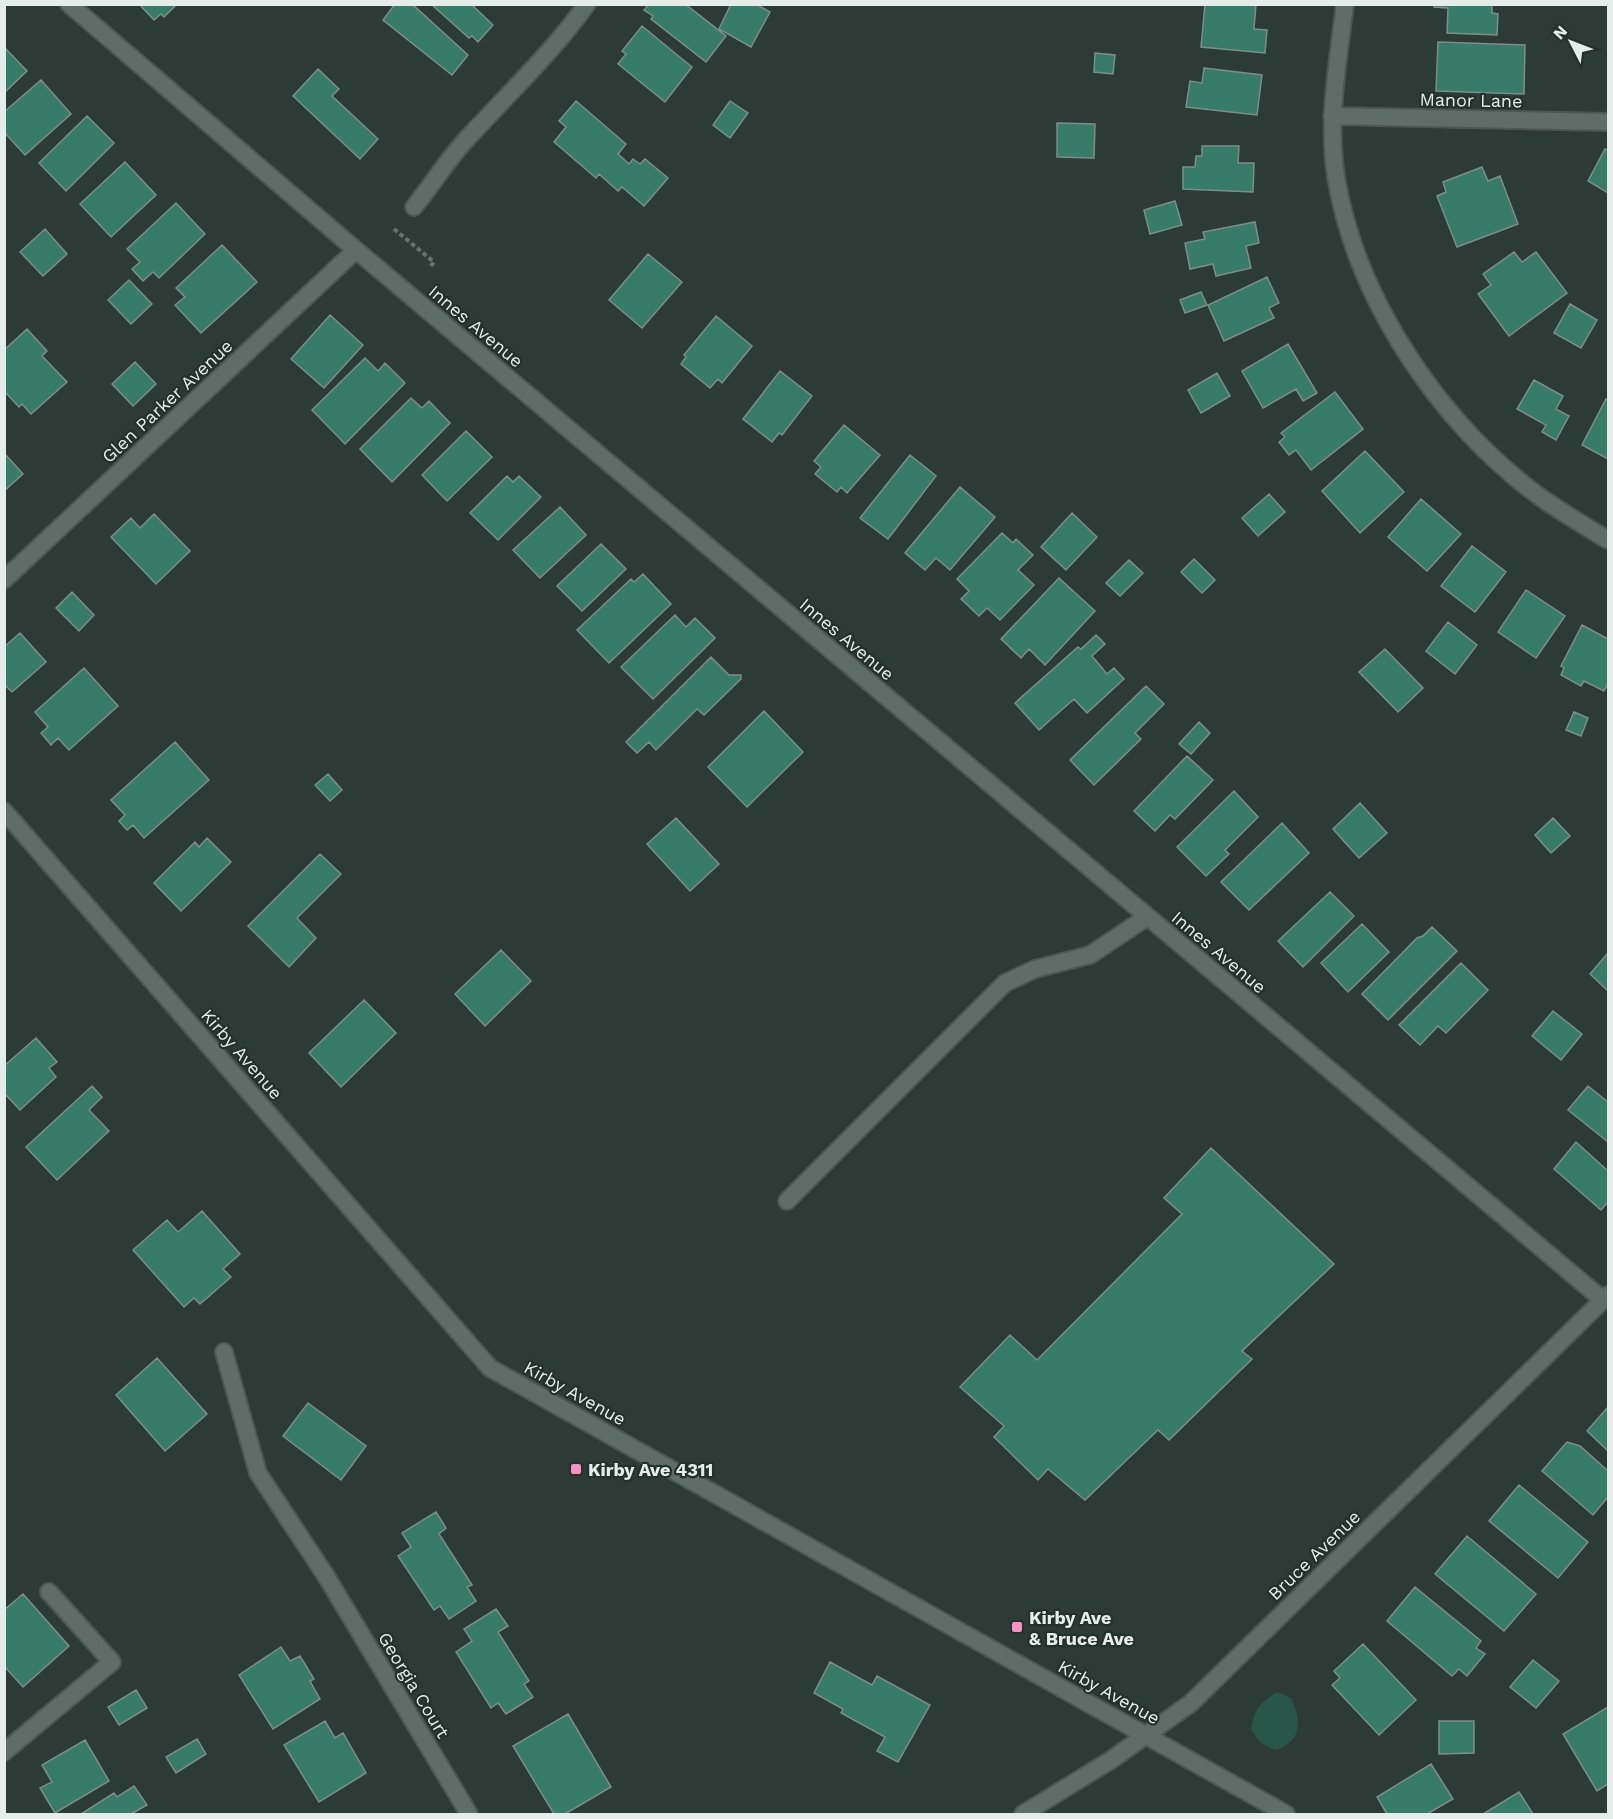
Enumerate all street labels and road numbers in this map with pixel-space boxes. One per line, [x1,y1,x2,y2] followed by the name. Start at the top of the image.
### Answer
[1419,89,1523,111] street label: Manor Lane
[425,281,527,371] street label: Innes Avenue
[97,335,237,467] street label: Glen Parker Avenue
[796,594,898,684] street label: Innes Avenue
[1168,907,1270,997] street label: Innes Avenue
[197,1005,287,1103] street label: Kirby Avenue
[521,1356,629,1430] street label: Kirby Avenue
[1264,1506,1364,1604] street label: Bruce Avenue
[374,1628,454,1742] street label: Georgia Court
[1055,1655,1163,1729] street label: Kirby Avenue

